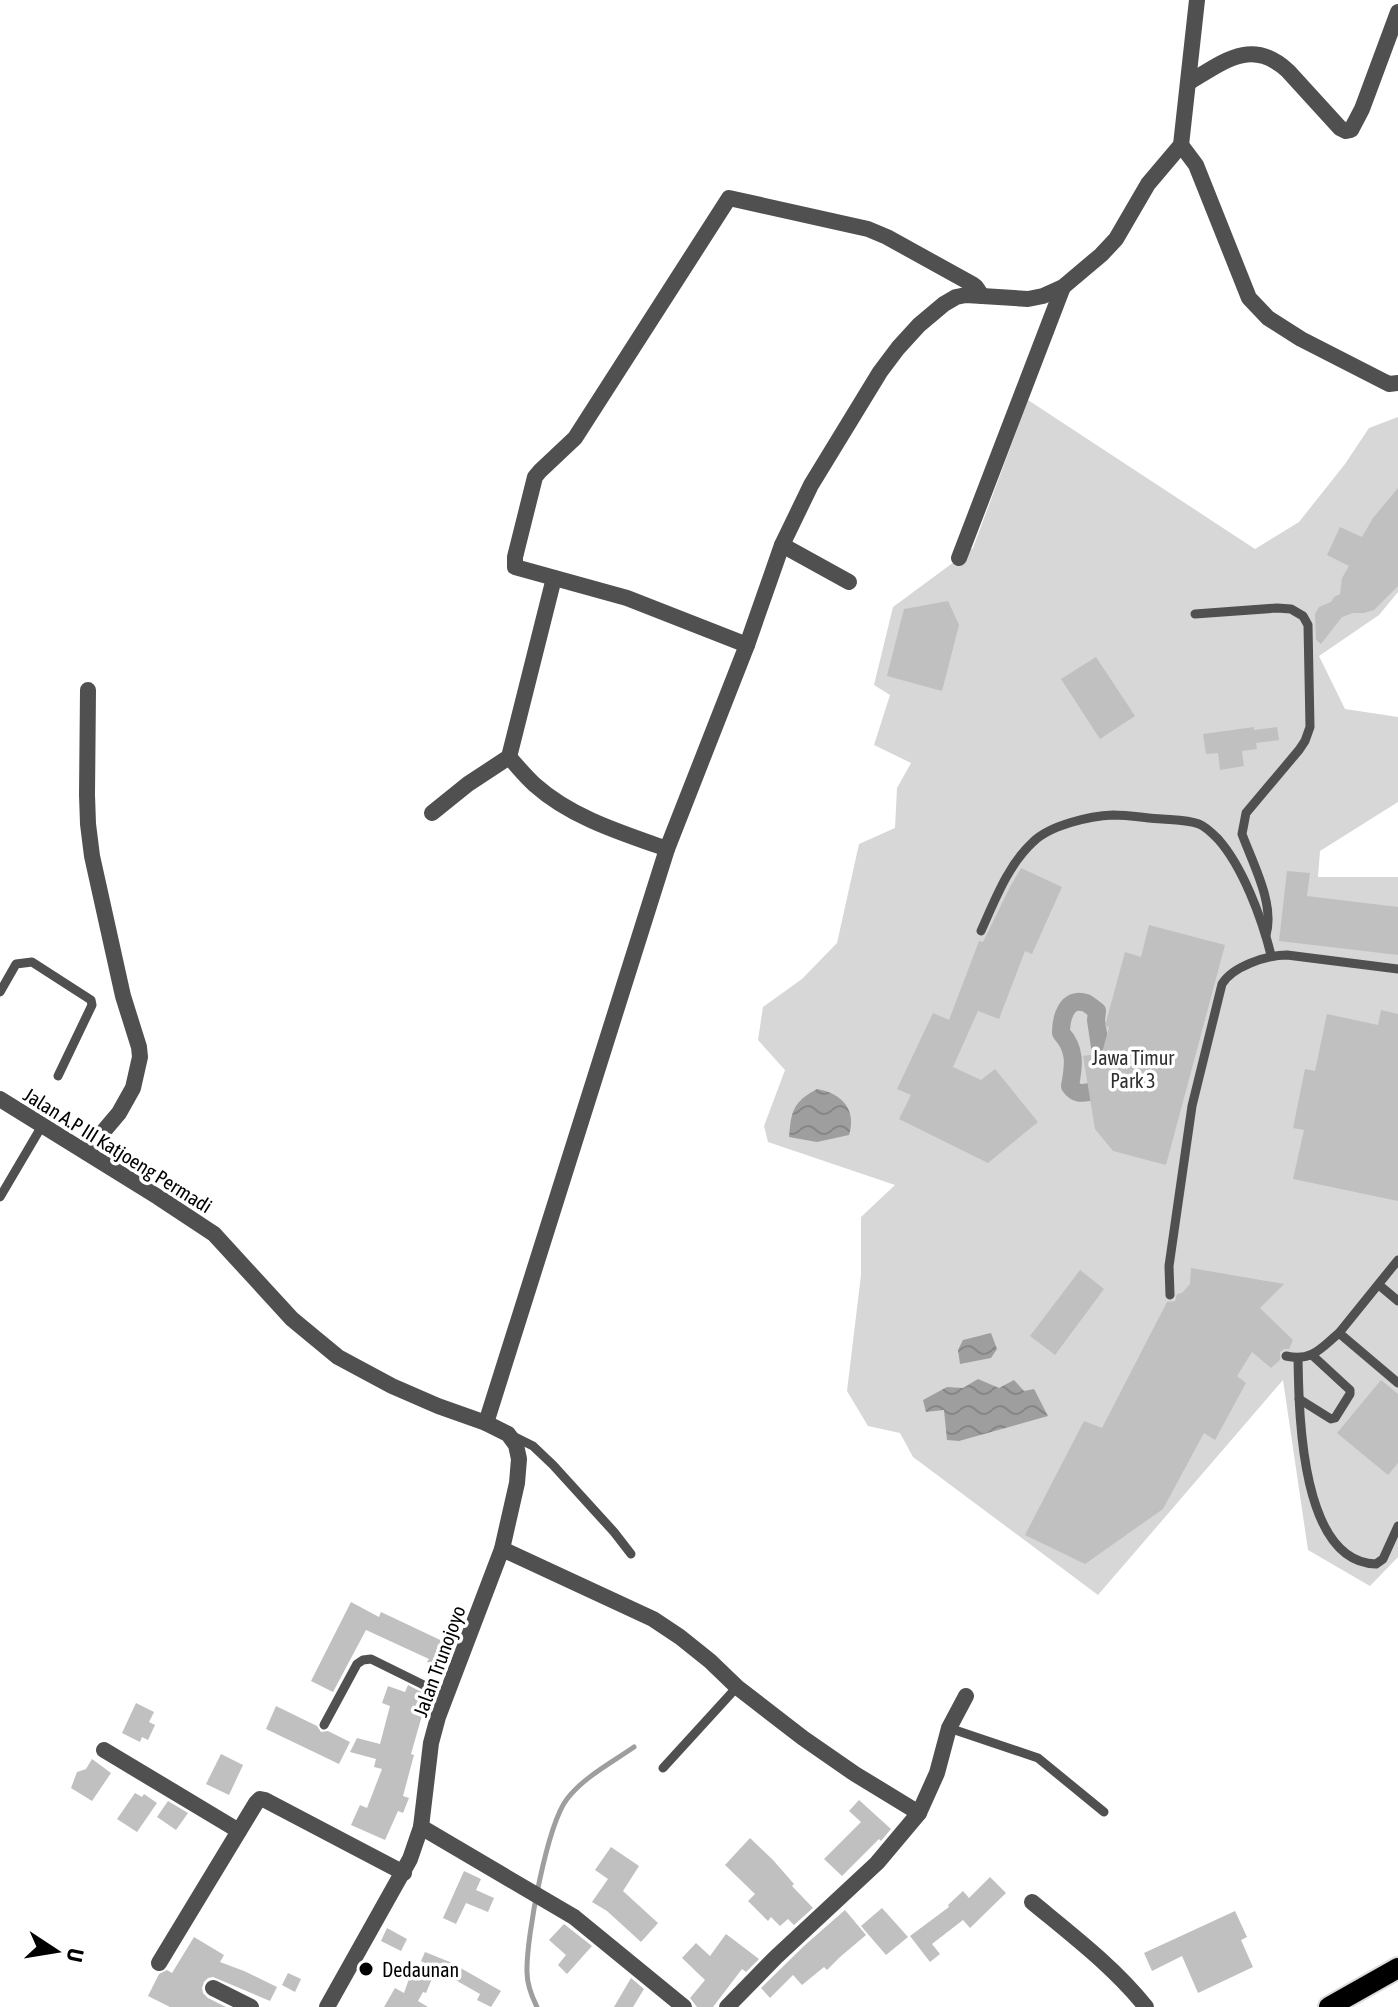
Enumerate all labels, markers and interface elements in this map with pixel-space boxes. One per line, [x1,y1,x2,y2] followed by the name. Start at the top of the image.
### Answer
[1092,1046,1175,1092] park label: Jawa Timur Park 3
[20,1083,216,1217] street label: Jalan A.P III Katjoeng Permadi
[408,1602,470,1720] street label: Jalan Trunojoyo
[16,1911,96,1991] north arrow
[61,1946,90,1964] text: U
[382,1958,459,1981] place label: Dedaunan
[357,1960,375,1978] marker: Dedaunan

